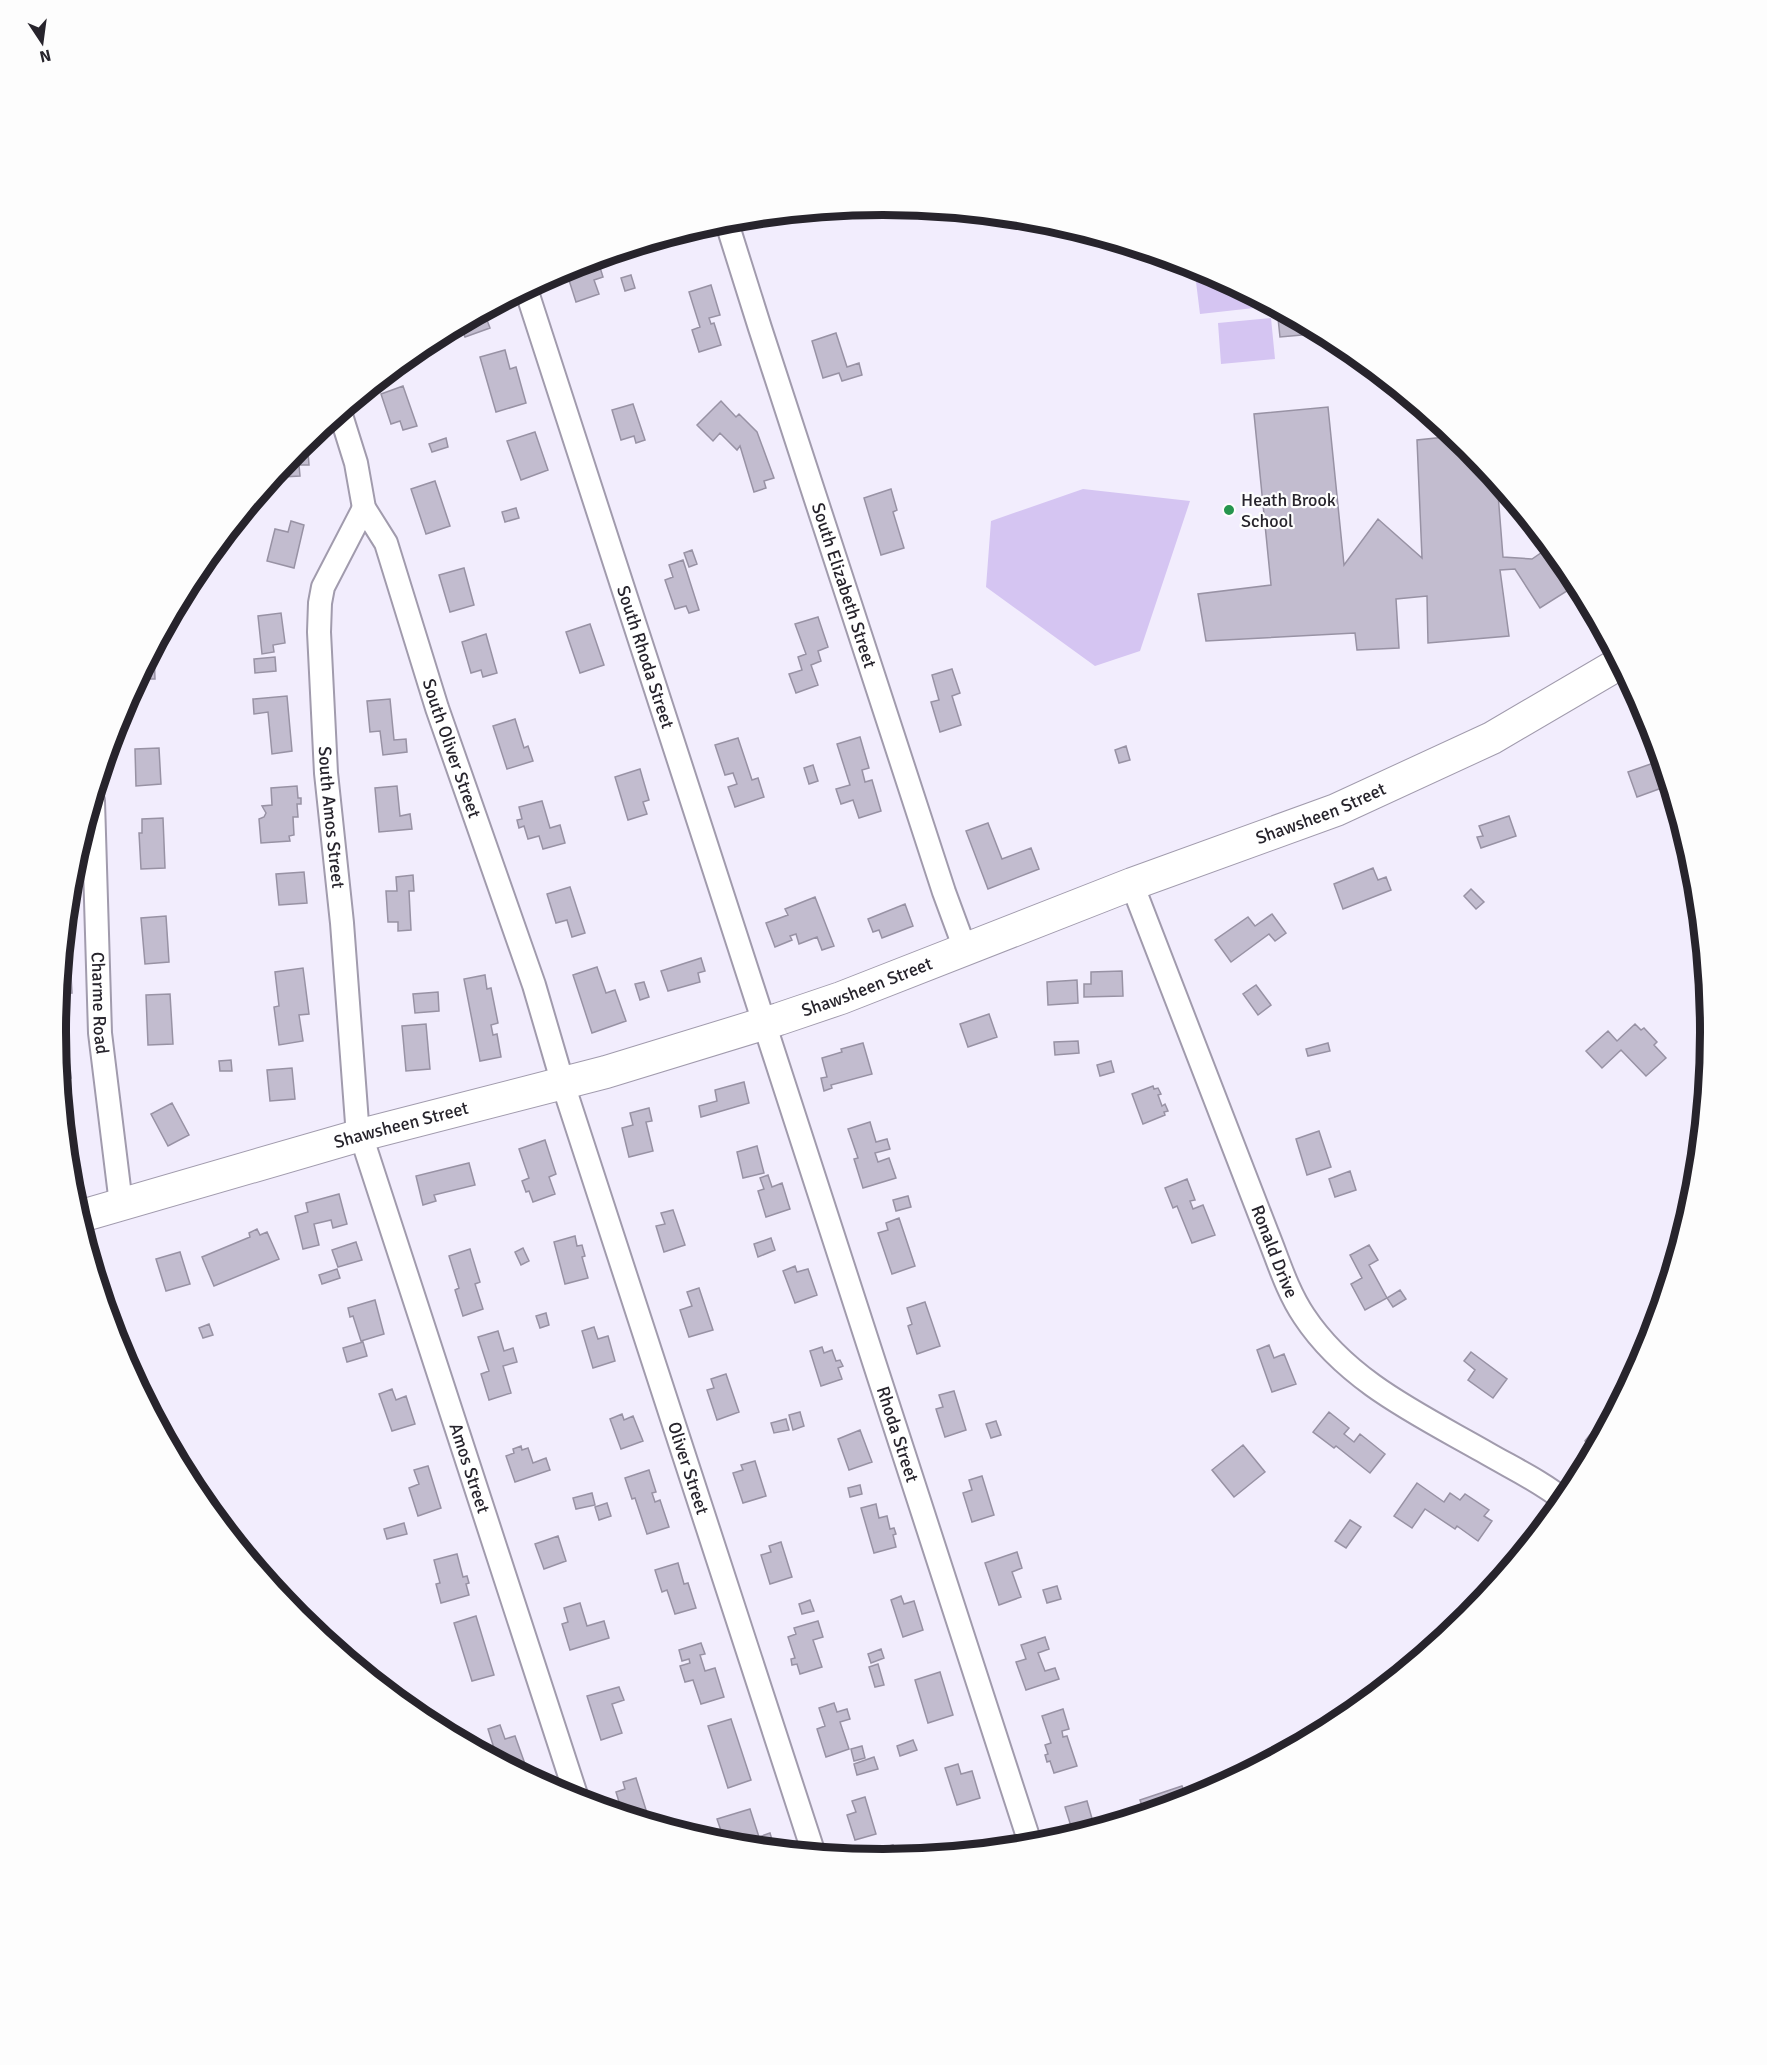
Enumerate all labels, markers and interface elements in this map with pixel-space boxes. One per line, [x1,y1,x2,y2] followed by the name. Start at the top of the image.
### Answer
[12,12,72,72] north arrow
[37,45,53,67] text: N
[1241,489,1336,532] place label: Heath Brook School
[807,500,881,671] street label: South Elizabeth Street
[1222,503,1236,517] marker: Heath Brook School
[612,583,679,731] street label: South Rhoda Street
[418,676,486,821] street label: South Oliver Street
[314,746,349,889] street label: South Amos Street
[1253,778,1389,849] street label: Shawsheen Street
[87,951,113,1055] street label: Charme Road
[799,952,935,1022] street label: Shawsheen Street
[331,1097,471,1153] street label: Shawsheen Street
[1246,1202,1303,1301] street label: Ronald Drive
[872,1383,923,1485] street label: Rhoda Street
[663,1419,714,1517] street label: Oliver Street
[445,1420,494,1516] street label: Amos Street

